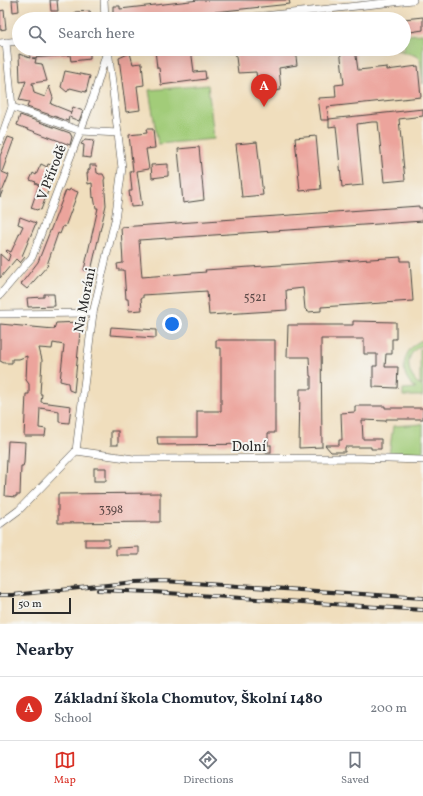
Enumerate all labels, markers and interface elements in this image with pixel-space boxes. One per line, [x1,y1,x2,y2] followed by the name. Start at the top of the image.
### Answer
[12,12,411,56] search box
[26,23,48,45] icon: search
[58,24,135,45] text: Search here
[251,74,277,107] pin: A
[33,142,72,203] street label: V Přírodě
[70,266,101,334] street label: Na Moráni
[244,290,266,306] house number: 5521
[162,314,182,334] your location
[232,438,267,457] street label: Dolní
[99,502,123,518] house number: 3398
[12,596,71,615] scale bar
[18,597,42,612] text: 50 m
[16,639,74,662] text: Nearby
[54,689,322,710] text: Základní škola Chomutov, Školní 1480
[24,700,34,718] text: A
[370,700,407,718] text: 200 m
[54,710,92,728] text: School
[54,749,76,788] tab: Map
[183,749,234,788] tab: Directions
[341,749,369,788] tab: Saved

